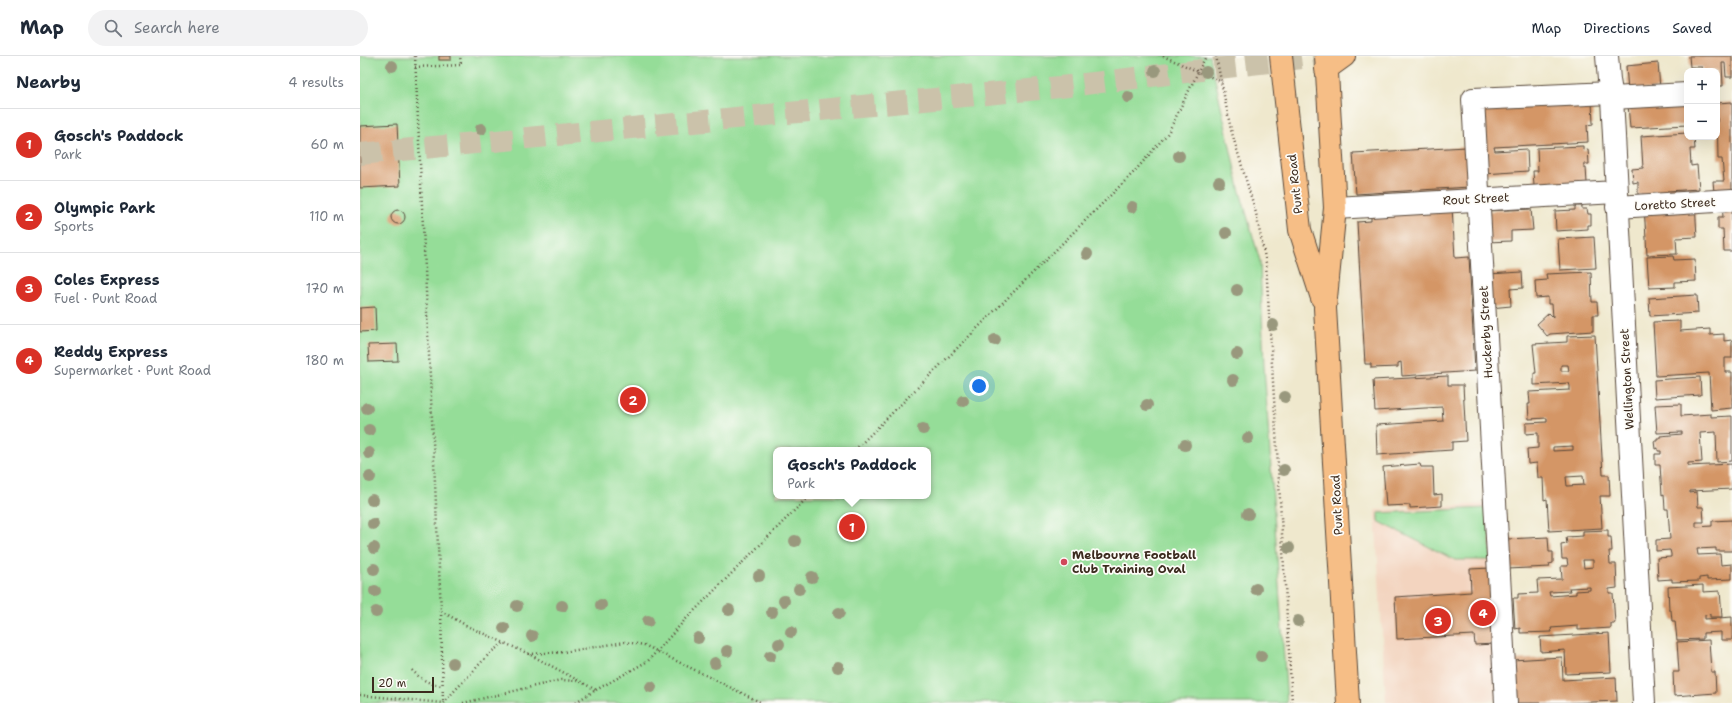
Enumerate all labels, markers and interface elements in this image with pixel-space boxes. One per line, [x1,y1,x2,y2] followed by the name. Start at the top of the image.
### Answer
[88,10,368,46] search box
[20,15,64,40] text: Map
[102,17,124,39] icon: search
[134,18,220,38] text: Search here
[1532,19,1562,37] text: Map
[1584,19,1650,37] text: Directions
[1672,19,1712,37] text: Saved
[1684,68,1720,140] map controls
[1684,68,1720,104] button: +
[16,71,81,93] text: Nearby
[288,74,344,91] text: 4 results
[1684,104,1720,140] button: −
[54,126,183,146] text: Gosch's Paddock
[26,136,32,153] text: 1
[311,136,344,153] text: 60 m
[54,146,82,163] text: Park
[1284,153,1306,215] street label: Punt Road
[1442,189,1510,209] street label: Rout Street
[1634,194,1716,214] street label: Loretto Street
[54,198,156,218] text: Olympic Park
[24,208,34,225] text: 2
[309,208,344,225] text: 110 m
[54,218,94,235] text: Sports
[54,270,160,290] text: Coles Express
[24,280,34,297] text: 3
[306,280,344,297] text: 170 m
[1476,285,1496,379] street label: Huckerby Street
[54,290,157,307] text: Fuel · Punt Road
[1616,328,1638,430] street label: Wellington Street
[54,342,168,362] text: Reddy Express
[24,352,34,369] text: 4
[305,352,344,369] text: 180 m
[54,362,211,379] text: Supermarket · Punt Road
[969,376,989,396] your location
[620,385,646,415] pin: 2
[773,447,931,499] popup
[787,455,917,475] text: Gosch's Paddock
[1327,474,1347,536] street label: Punt Road
[787,475,815,492] text: Park
[839,512,865,542] pin: 1
[1072,547,1196,577] place label: Melbourne Football Club Training Oval
[1059,557,1069,567] marker: Melbourne Football Club Training Oval
[1470,598,1496,628] pin: 4
[1425,606,1451,636] pin: 3
[372,675,434,694] scale bar
[378,676,406,691] text: 20 m

